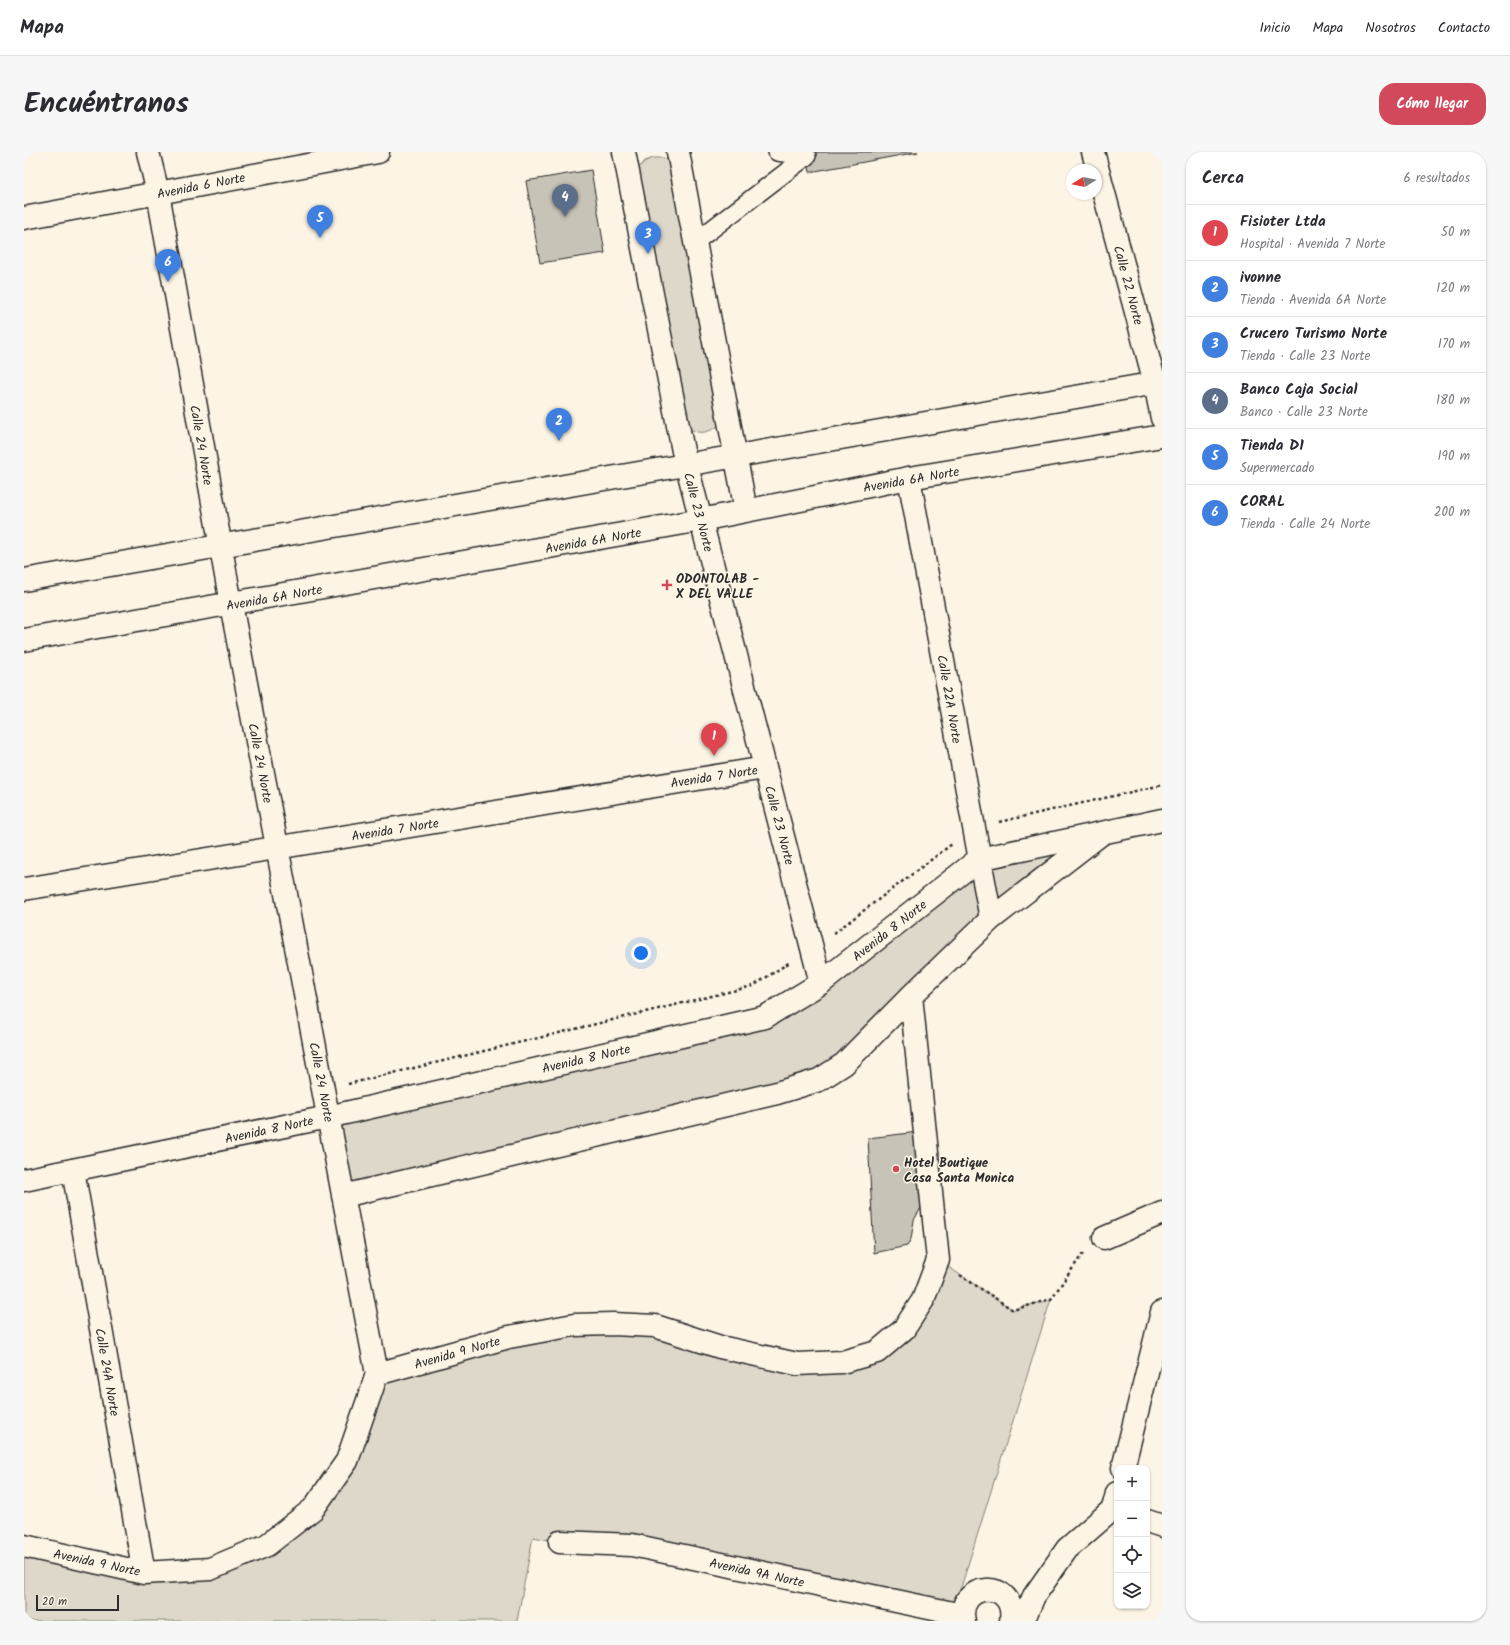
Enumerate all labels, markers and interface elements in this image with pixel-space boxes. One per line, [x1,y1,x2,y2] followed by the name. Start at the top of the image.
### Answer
[20,13,64,43] text: Mapa
[1259,17,1290,39] text: Inicio
[1312,17,1343,39] text: Mapa
[1365,17,1416,39] text: Nosotros
[1438,17,1490,39] text: Contacto
[24,82,189,127] text: Encuéntranos
[1379,83,1486,125] button: Cómo llegar
[1066,164,1102,200] north arrow
[1202,165,1244,192] text: Cerca
[155,168,247,205] street label: Avenida 6 Norte
[1403,168,1470,189] text: 6 resultados
[552,184,578,217] pin: 4
[307,205,333,238] pin: 5
[1240,210,1326,234] text: Fisioter Ltda
[635,221,661,254] pin: 3
[1213,222,1217,243] text: 1
[1441,222,1470,243] text: 50 m
[1240,234,1385,255] text: Hospital · Avenida 7 Norte
[1107,243,1148,328] street label: Calle 22 Norte
[155,249,181,282] pin: 6
[1240,266,1281,290] text: ivonne
[1211,278,1219,299] text: 2
[1436,278,1470,299] text: 120 m
[1240,290,1386,311] text: Tienda · Avenida 6A Norte
[1240,322,1387,346] text: Crucero Turismo Norte
[1211,334,1219,355] text: 3
[1438,334,1470,355] text: 170 m
[1240,346,1370,367] text: Tienda · Calle 23 Norte
[1240,378,1358,402] text: Banco Caja Social
[1211,390,1219,411] text: 4
[1436,390,1470,411] text: 180 m
[1240,402,1368,423] text: Banco · Calle 23 Norte
[183,403,218,487] street label: Calle 24 Norte
[546,408,572,441] pin: 2
[1240,434,1304,458] text: Tienda D1
[1212,446,1218,467] text: 5
[1438,446,1470,467] text: 190 m
[1240,458,1314,479] text: Supermercado
[862,462,961,499] street label: Avenida 6A Norte
[677,470,718,555] street label: Calle 23 Norte
[1240,490,1285,514] text: CORAL
[1211,502,1219,523] text: 6
[1434,502,1470,523] text: 200 m
[1240,514,1370,535] text: Tienda · Calle 24 Norte
[544,523,643,560] street label: Avenida 6A Norte
[675,569,759,605] place label: ODONTOLAB - X DEL VALLE
[661,579,673,591] marker: ODONTOLAB - X DEL VALLE
[225,580,324,617] street label: Avenida 6A Norte
[930,653,967,745] street label: Calle 22A Norte
[241,721,278,805] street label: Calle 24 Norte
[701,723,727,756] pin: 1
[669,760,760,795] street label: Avenida 7 Norte
[758,783,799,868] street label: Calle 23 Norte
[350,813,441,848] street label: Avenida 7 Norte
[848,895,932,967] street label: Avenida 8 Norte
[631,943,651,963] your location
[540,1039,633,1080] street label: Avenida 8 Norte
[302,1040,339,1124] street label: Calle 24 Norte
[223,1111,316,1150] street label: Avenida 8 Norte
[904,1153,1015,1189] place label: Hotel Boutique Casa Santa Monica
[891,1164,901,1174] marker: Hotel Boutique Casa Santa Monica
[88,1327,125,1418] street label: Calle 24A Norte
[412,1331,503,1376] street label: Avenida 9 Norte
[1114,1465,1150,1609] map controls
[1114,1465,1150,1501] button: +
[1114,1501,1150,1537] button: −
[1114,1537,1150,1573] button: locate
[51,1544,142,1583] street label: Avenida 9 Norte
[707,1553,806,1594] street label: Avenida 9A Norte
[1114,1573,1150,1609] button: layers
[36,1593,119,1612] scale bar
[42,1593,67,1611] text: 20 m

